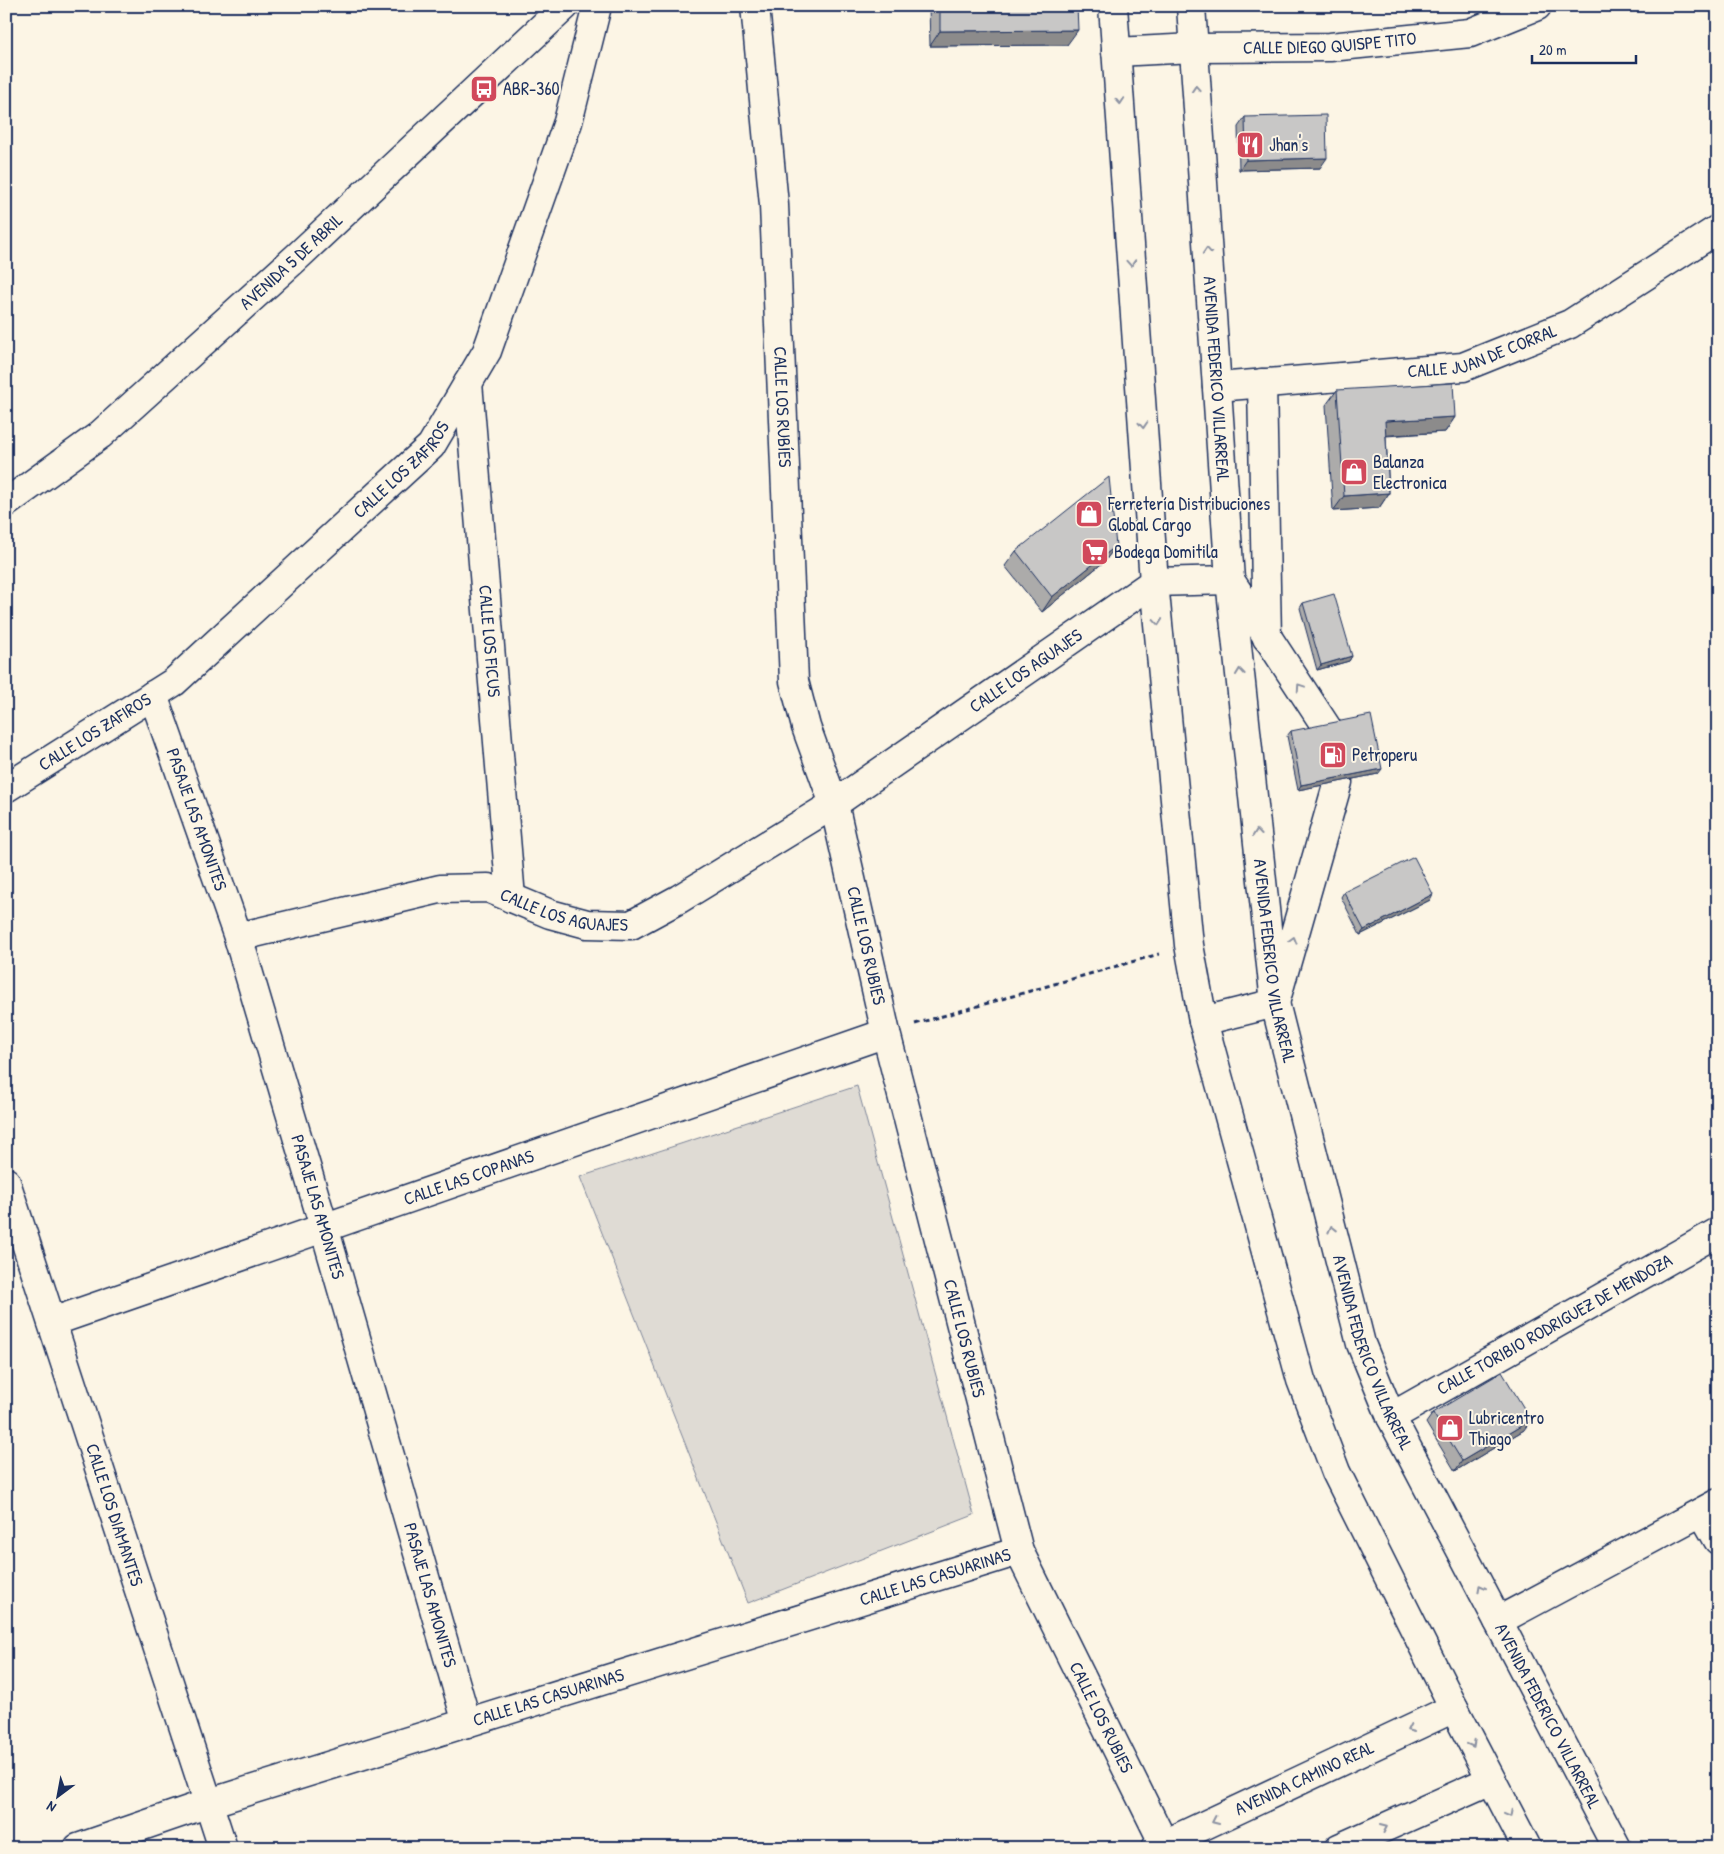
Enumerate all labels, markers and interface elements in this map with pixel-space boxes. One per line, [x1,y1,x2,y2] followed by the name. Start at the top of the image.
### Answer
[1243,25,1418,60] street label: CALLE DIEGO QUISPE TITO
[1532,32,1635,64] scale bar
[1539,39,1566,60] text: 20 m
[469,74,499,104] bus stop icon: ABR-360
[503,76,560,101] place label: ABR-360
[1191,85,1202,93] one-way arrow
[1114,97,1125,105] one-way arrow
[1235,130,1265,160] restaurant icon: Jhan's
[1269,132,1308,157] place label: Jhan's
[234,207,348,315] street label: AVENIDA 5 DE ABRIL
[1202,247,1213,255] one-way arrow
[1126,259,1137,267] one-way arrow
[1197,275,1236,483] street label: AVENIDA FEDERICO VILLARREAL
[1406,318,1561,383] street label: CALLE JUAN DE CORRAL
[768,346,798,468] street label: CALLE LOS RUBÍES
[347,416,455,524] street label: CALLE LOS ZAFIROS
[1137,421,1148,429] one-way arrow
[1373,449,1446,495] place label: Balanza Electronica
[1339,457,1369,487] shop icon: Balanza Electronica
[1107,491,1270,537] place label: Ferretería Distribuciones Global Cargo
[1074,499,1104,529] shop icon: Ferretería Distribuciones Global Cargo
[1080,537,1110,567] supermarket icon: Bodega Domitila
[1114,539,1218,564] place label: Bodega Domitila
[473,584,507,698] street label: CALLE LOS FICUS
[1152,618,1163,626] one-way arrow
[964,623,1087,719] street label: CALLE LOS AGUAJES
[1235,667,1246,675] one-way arrow
[1297,684,1306,693] one-way arrow
[33,687,156,776] street label: CALLE LOS ZAFIROS
[1318,740,1348,770] fuel station icon: Petroperu
[1352,742,1417,767] place label: Petroperu
[161,745,234,894] street label: PASAJE LAS AMONITES
[1252,829,1263,837] one-way arrow
[1248,858,1303,1066] street label: AVENIDA FEDERICO VILLARREAL
[496,881,628,937] street label: CALLE LOS AGUAJES
[841,884,892,1007] street label: CALLE LOS RUBIES
[1288,936,1298,944] one-way arrow
[285,1132,351,1282] street label: PASAJE LAS AMONITES
[400,1143,537,1211] street label: CALLE LAS COPANAS
[1327,1225,1338,1234] one-way arrow
[1432,1247,1677,1401] street label: CALLE TORIBIO RODRIGUEZ DE MENDOZA
[1327,1252,1419,1455] street label: AVENIDA FEDERICO VILLARREAL
[938,1277,992,1400] street label: CALLE LOS RUBIES
[1469,1405,1544,1451] place label: Lubricentro Thiago
[1435,1413,1465,1443] shop icon: Lubricentro Thiago
[80,1440,150,1589] street label: CALLE LOS DIAMANTES
[398,1520,463,1670] street label: PASAJE LAS AMONITES
[856,1541,1014,1612] street label: CALLE LAS CASUARINAS
[1477,1584,1487,1593] one-way arrow
[1489,1619,1607,1813] street label: AVENIDA FEDERICO VILLARREAL
[1064,1657,1140,1777] street label: CALLE LOS RUBIES
[470,1662,627,1732] street label: CALLE LAS CASUARINAS
[1406,1723,1415,1733] one-way arrow
[1230,1734,1378,1821] street label: AVENIDA CAMINO REAL
[1466,1739,1476,1748] one-way arrow
[32,1772,82,1822] north arrow
[42,1797,59,1817] text: N
[1503,1808,1513,1817] one-way arrow
[1211,1815,1220,1825] one-way arrow
[1379,1823,1388,1834] one-way arrow

